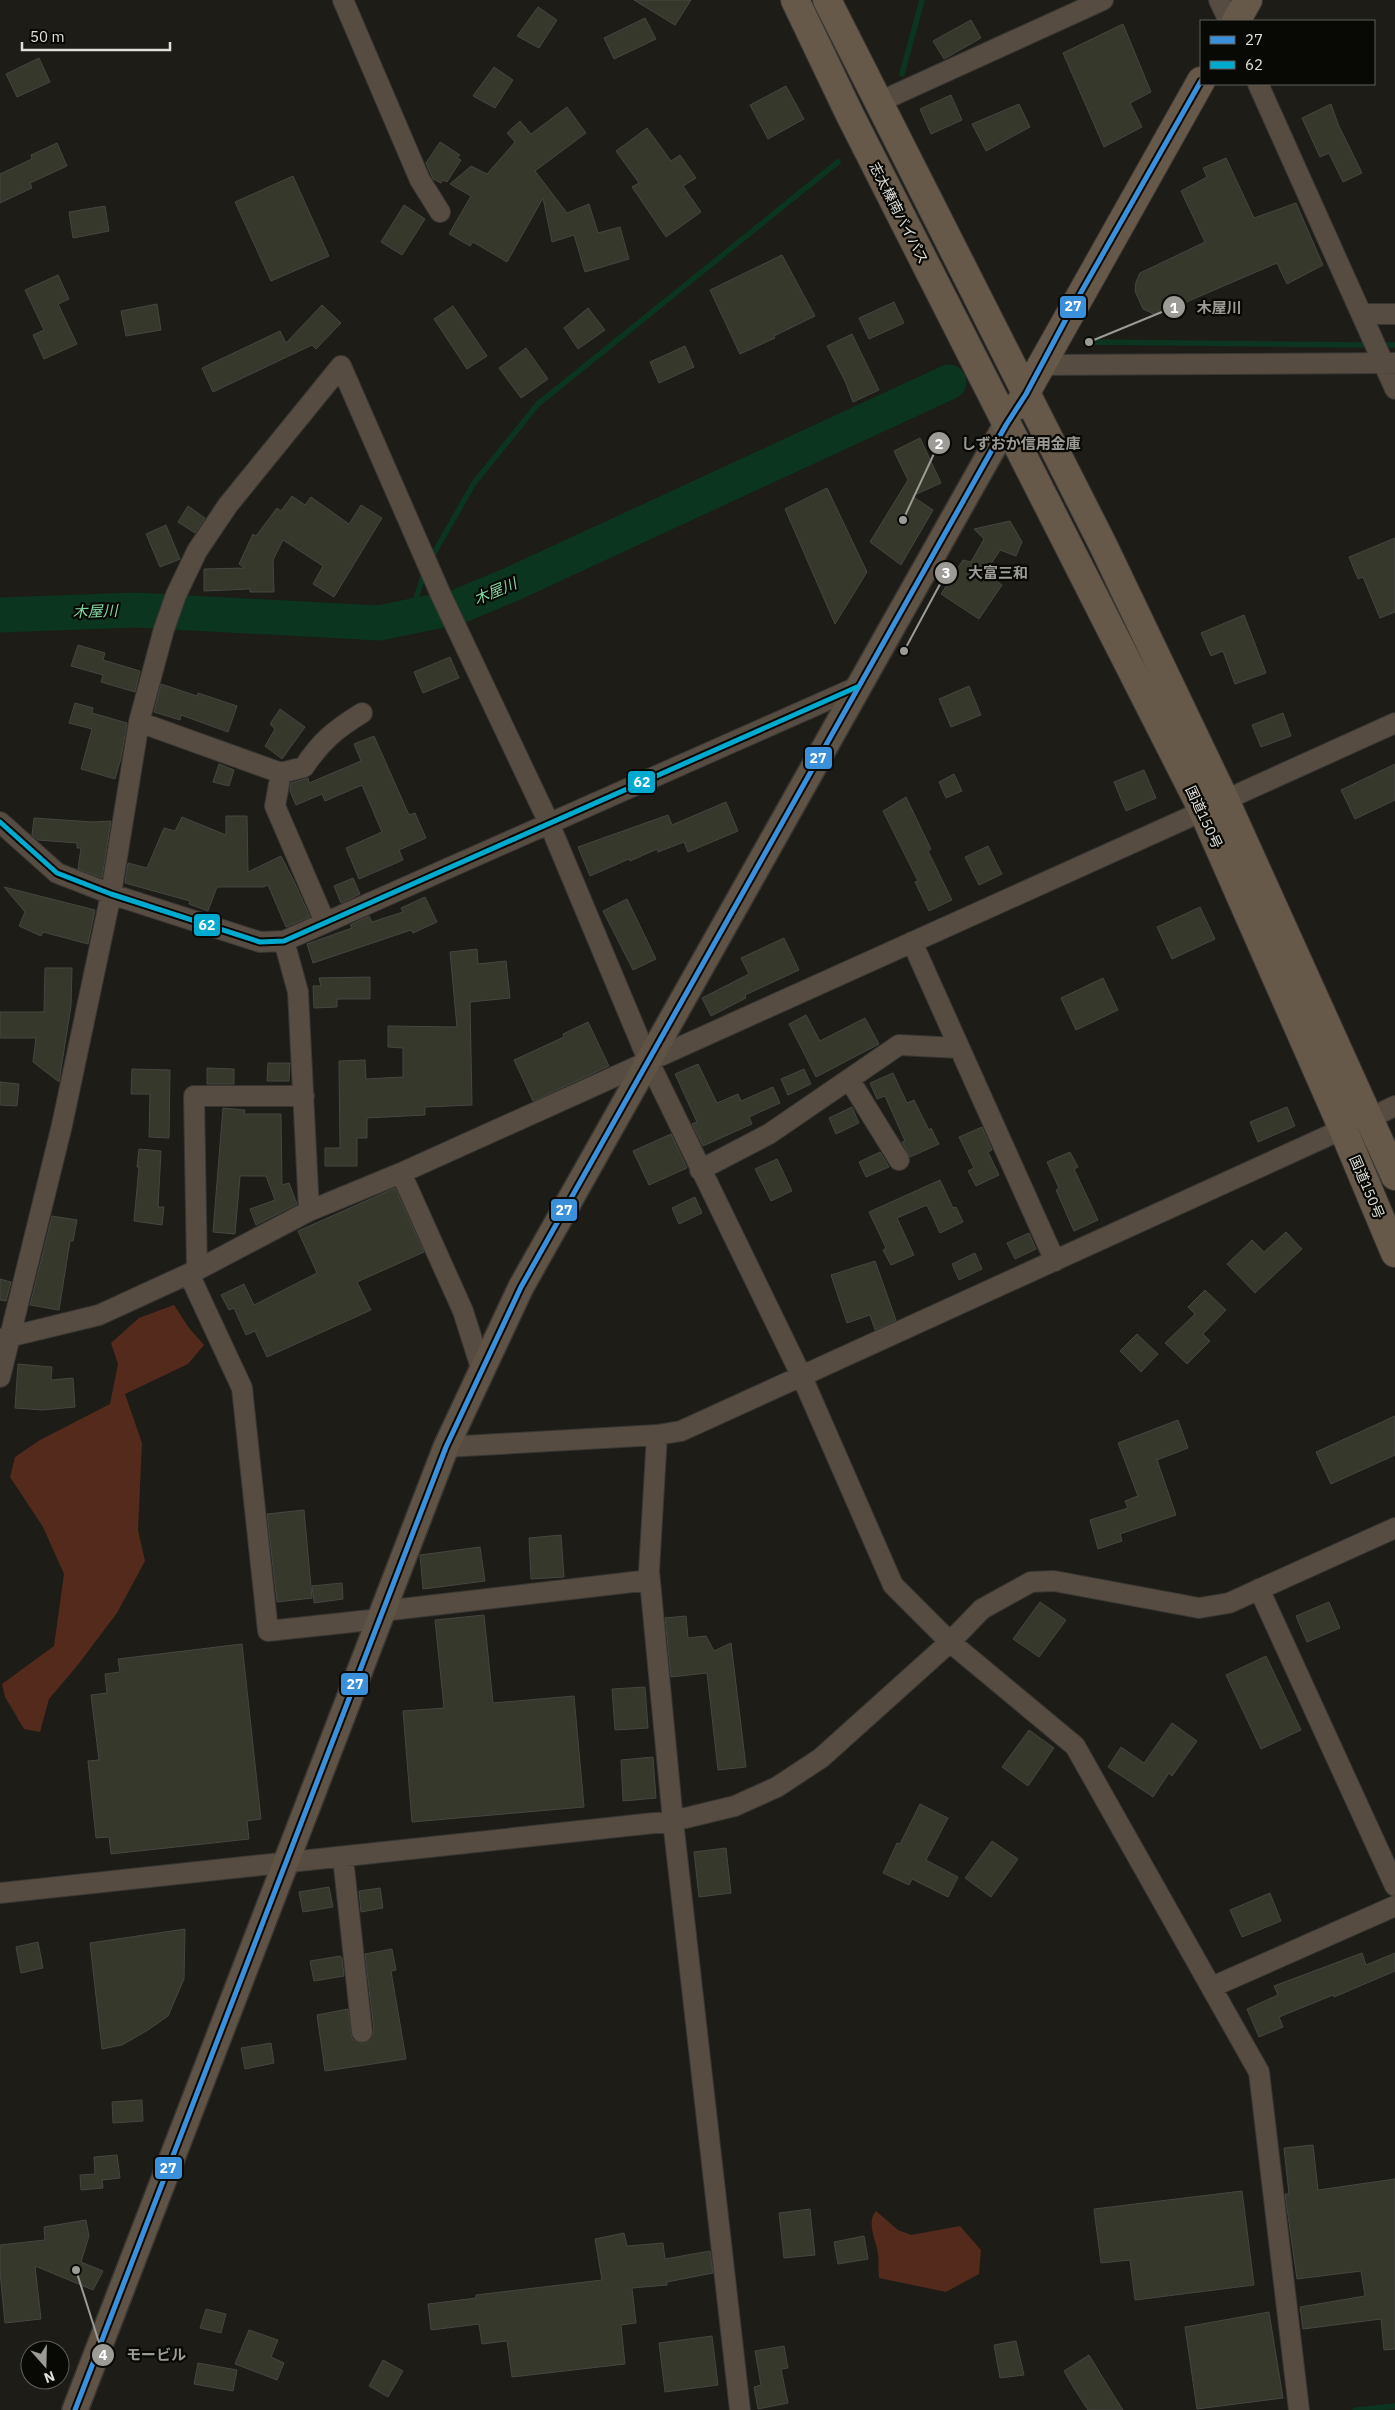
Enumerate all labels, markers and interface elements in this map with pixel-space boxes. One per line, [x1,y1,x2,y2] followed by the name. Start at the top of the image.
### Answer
[22,20,170,52] scale bar
[1200,20,1375,85] legend
[30,27,65,46] text: 50 m
[1245,30,1263,49] text: 27
[1245,55,1263,74] text: 62
[866,159,932,267] street label: 志太榛南バイパス
[1161,292,1251,322] callout: 木屋川
[1059,295,1087,319] line badge: 27
[1065,297,1081,315] text: 27
[1169,298,1179,317] text: 1
[1196,298,1242,317] text: 木屋川
[926,428,1091,458] callout: しずおか信用金庫
[934,434,944,453] text: 2
[961,434,1081,453] text: しずおか信用金庫
[933,558,1038,588] callout: 大富三和
[941,563,951,582] text: 3
[968,563,1028,582] text: 大富三和
[471,573,521,609] water label: 木屋川
[72,601,120,621] water label: 木屋川
[804,746,833,770] line badge: 27
[810,749,826,767] text: 27
[627,770,656,794] line badge: 62
[634,773,650,791] text: 62
[1182,783,1226,851] street label: 国道150号
[193,913,221,937] line badge: 62
[199,916,215,934] text: 62
[1346,1153,1388,1221] street label: 国道150号
[550,1198,578,1222] line badge: 27
[556,1201,572,1219] text: 27
[340,1672,369,1696] line badge: 27
[347,1675,363,1693] text: 27
[154,2156,183,2180] line badge: 27
[160,2159,176,2177] text: 27
[20,2340,70,2390] north arrow
[91,2340,196,2370] callout: モービル
[98,2345,108,2364] text: 4
[126,2345,186,2364] text: モービル
[42,2367,57,2387] text: N

